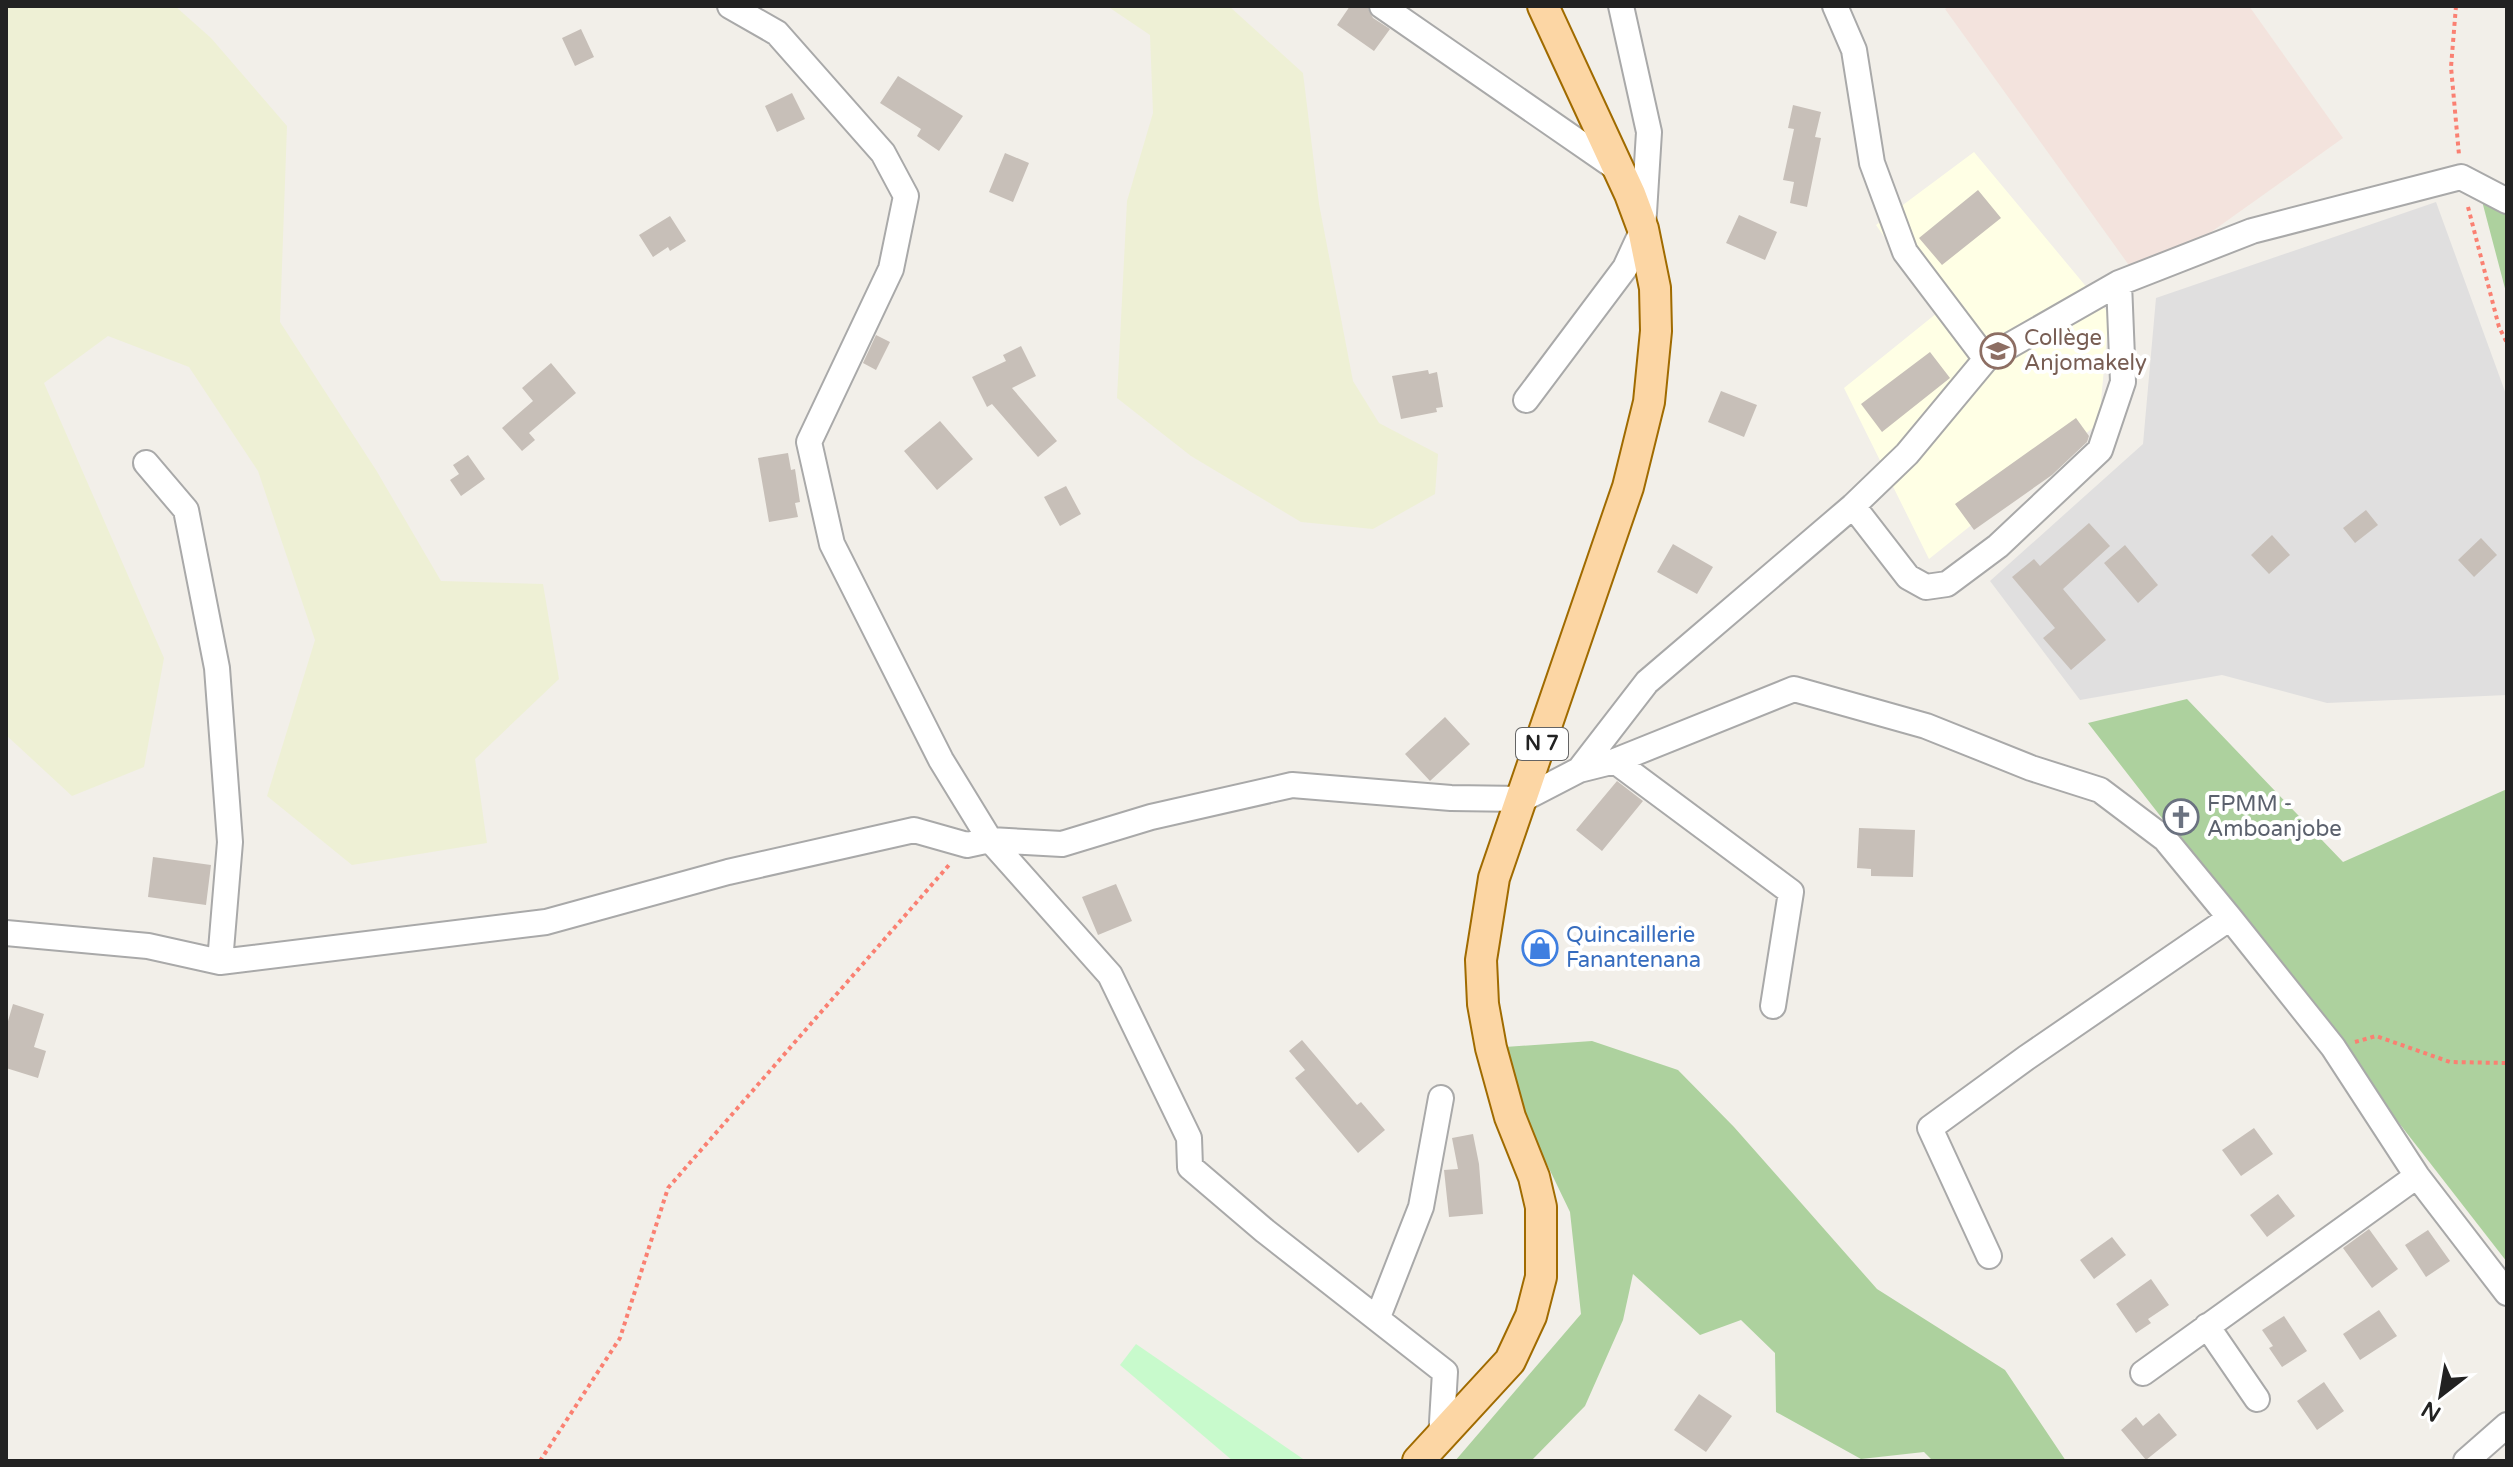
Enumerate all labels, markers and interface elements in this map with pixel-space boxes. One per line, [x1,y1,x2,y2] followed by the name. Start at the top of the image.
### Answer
[2024,325,2147,376] place label: Collège Anjomakely
[1979,332,2017,370] school or university icon: Collège Anjomakely
[1516,728,1568,760] road number: N 7
[2207,791,2342,842] place label: FPMM - Amboanjobe
[2162,798,2200,836] church icon: FPMM - Amboanjobe
[1566,922,1701,973] place label: Quincaillerie Fanantenana
[1521,929,1559,967] shop icon: Quincaillerie Fanantenana
[2401,1355,2481,1435] north arrow
[2417,1396,2445,1427] text: N

